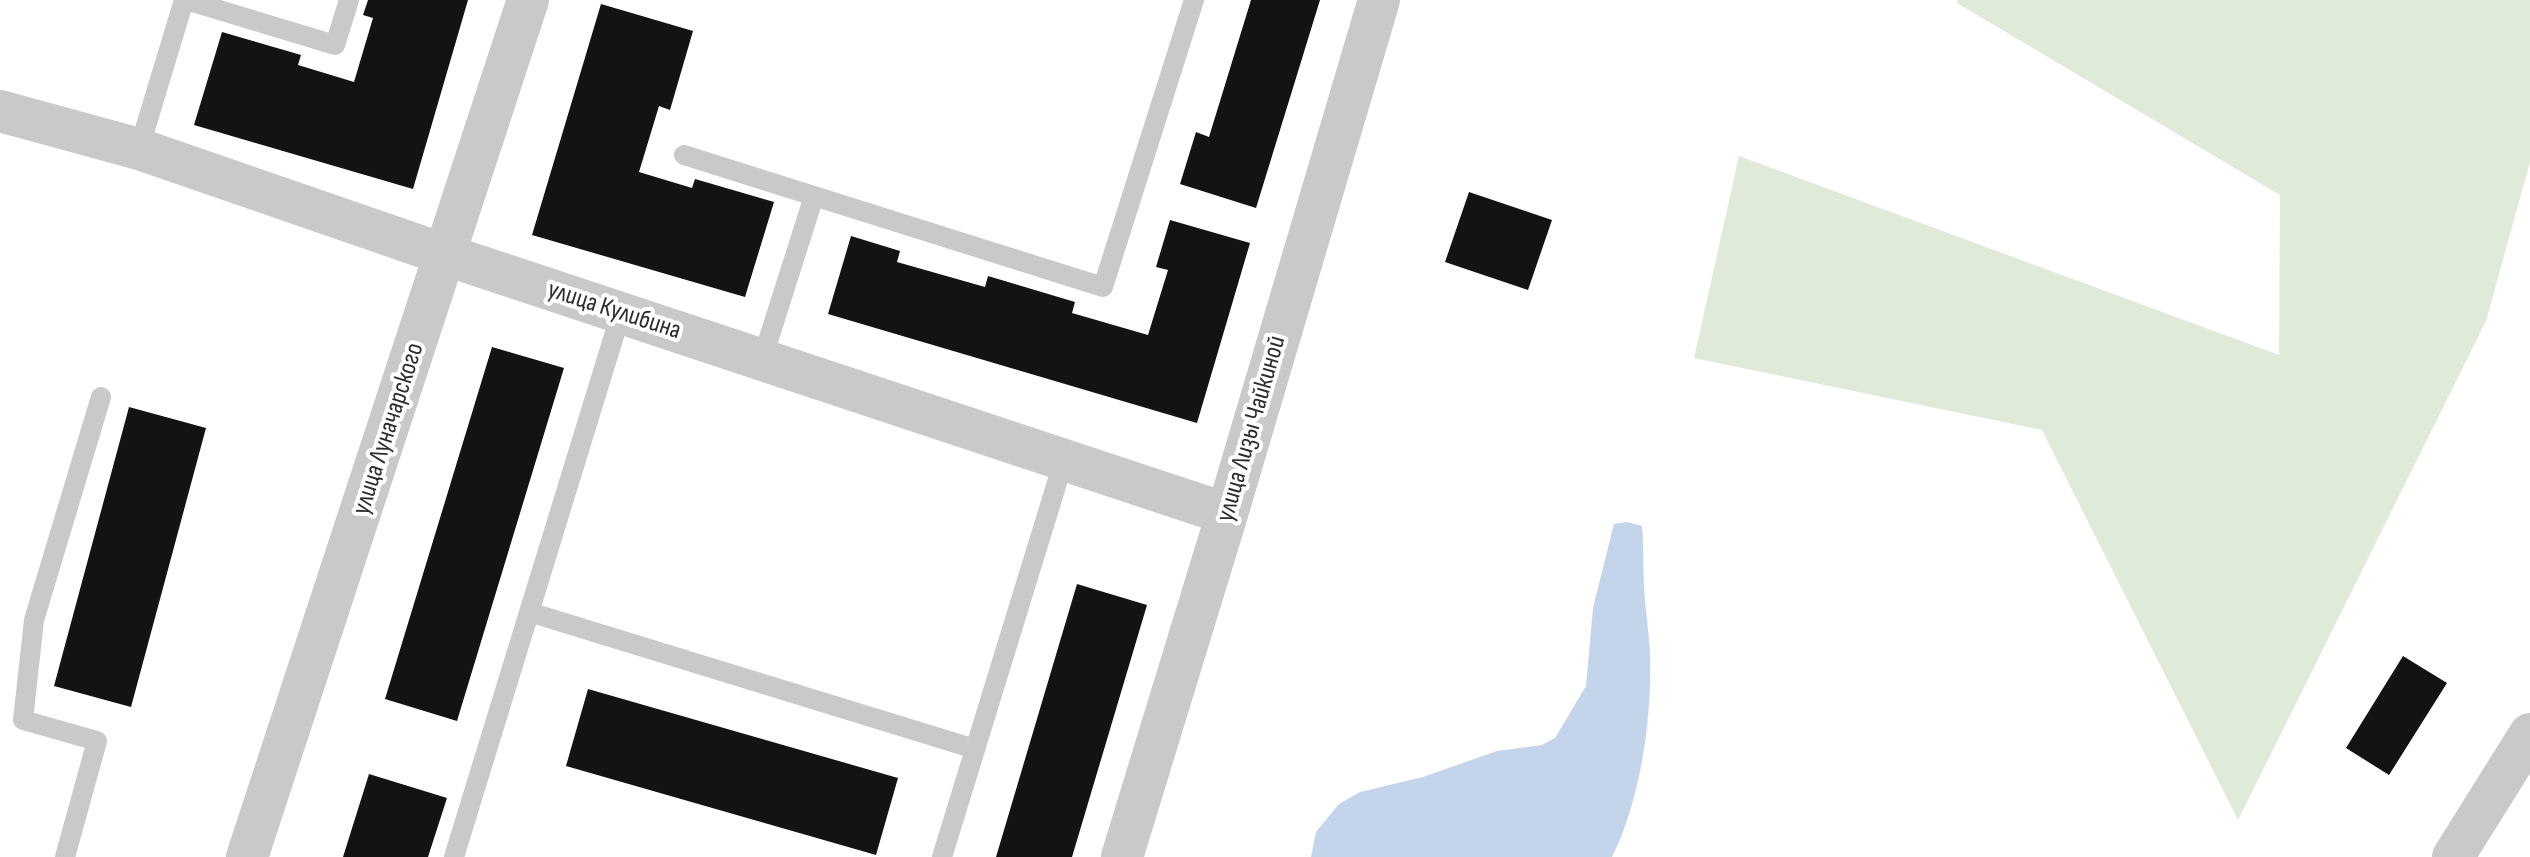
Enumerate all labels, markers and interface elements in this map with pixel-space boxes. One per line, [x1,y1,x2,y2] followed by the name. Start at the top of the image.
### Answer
[543,275,685,347] street label: улица Кулибина
[1211,333,1293,525] street label: улица Лизы Чайкиной
[347,339,431,519] street label: улица Луначарского

